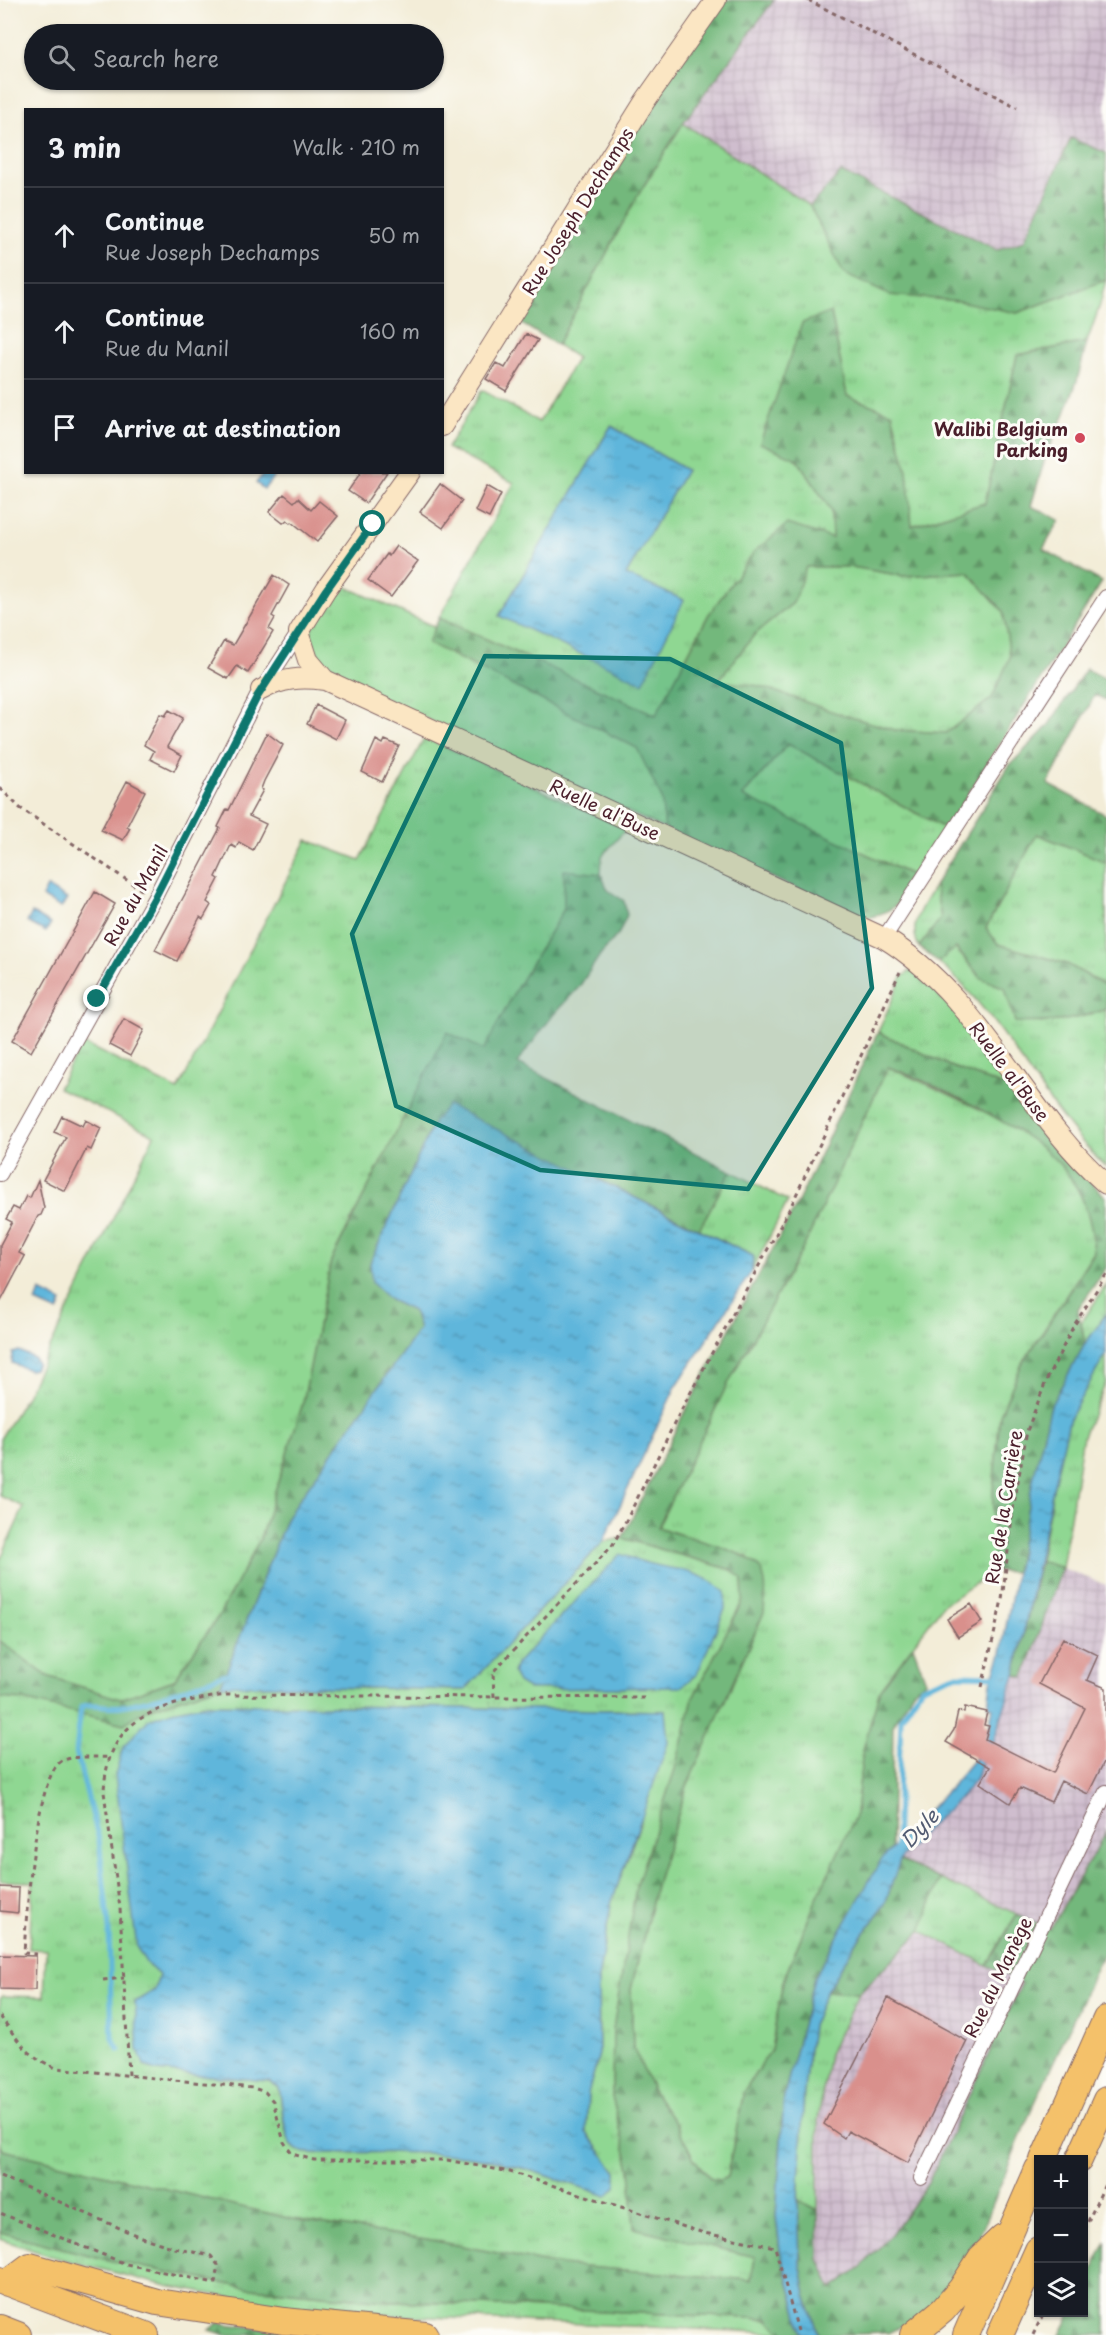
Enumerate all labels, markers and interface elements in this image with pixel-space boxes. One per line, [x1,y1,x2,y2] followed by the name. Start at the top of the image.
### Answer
[24,24,444,90] search box
[45,41,78,74] icon: search
[93,41,219,74] text: Search here
[514,122,640,300] street label: Rue Joseph Dechamps
[48,128,121,167] text: 3 min
[293,132,420,162] text: Walk · 210 m
[105,204,204,237] text: Continue
[48,219,81,252] icon: ahead
[368,220,420,250] text: 50 m
[105,237,320,267] text: Rue Joseph Dechamps
[105,300,204,333] text: Continue
[48,315,81,348] icon: ahead
[360,316,420,346] text: 160 m
[105,333,229,363] text: Rue du Manil
[48,411,81,444] icon: arrive
[105,411,341,444] text: Arrive at destination
[934,415,1068,463] place label: Walibi Belgium Parking
[1073,431,1087,445] marker: Walibi Belgium Parking
[359,510,385,536] route start
[545,772,665,847] street label: Ruelle al'Buse
[96,840,174,950] street label: Rue du Manil
[83,985,109,1011] route end
[963,1015,1057,1127] street label: Ruelle al'Buse
[977,1428,1029,1586] street label: Rue de la Carrière
[893,1801,946,1855] water label: Dyle
[956,1912,1038,2042] street label: Rue du Manège
[1034,2155,1088,2317] map controls
[1034,2155,1088,2209] button: +
[1034,2209,1088,2263] button: −
[1034,2263,1088,2317] button: layers

